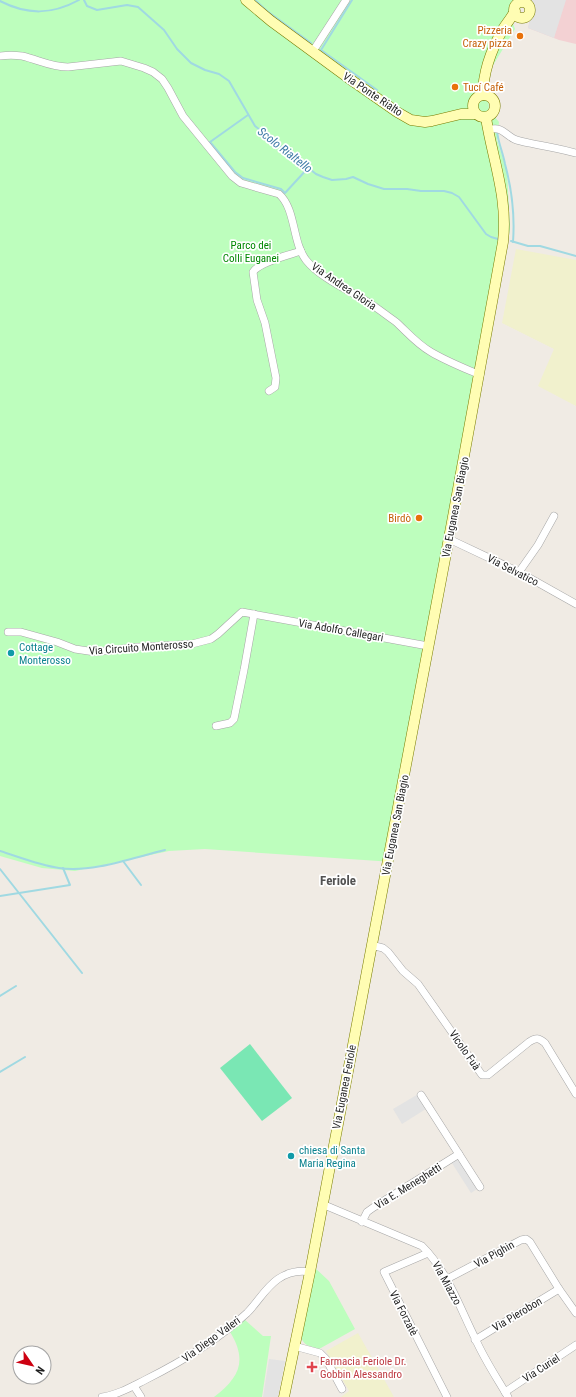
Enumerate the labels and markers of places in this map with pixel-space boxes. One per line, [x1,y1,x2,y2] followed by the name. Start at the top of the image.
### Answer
[463,24,512,50] place label: Pizzeria Crazy pizza
[515,31,525,41] marker: Pizzeria Crazy pizza
[463,81,504,94] place label: Tucí Café
[450,82,460,92] marker: Tucí Café
[388,512,411,525] place label: Birdò
[414,513,424,523] marker: Birdò
[19,641,71,667] place label: Cottage Monterosso
[6,648,16,658] marker: Cottage Monterosso
[299,1144,365,1170] place label: chiesa di Santa Maria Regina
[286,1151,296,1161] marker: chiesa di Santa Maria Regina
[320,1355,407,1381] place label: Farmacia Feriole Dr. Gobbin Alessandro
[307,1362,317,1372] marker: Farmacia Feriole Dr. Gobbin Alessandro

